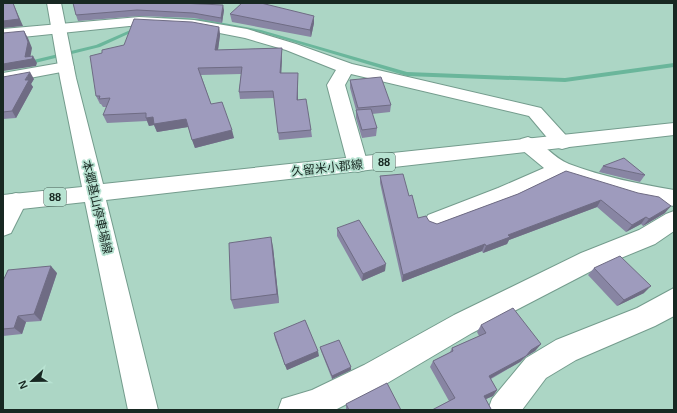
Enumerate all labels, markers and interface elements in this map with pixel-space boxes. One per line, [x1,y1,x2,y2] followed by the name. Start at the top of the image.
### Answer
[373,153,395,171] road number: 88
[290,157,364,179] street label: 久留米小郡線
[79,159,115,255] street label: 本郷基山停車場線
[44,188,66,206] road number: 88
[12,361,52,401] north arrow
[16,379,30,391] text: N

